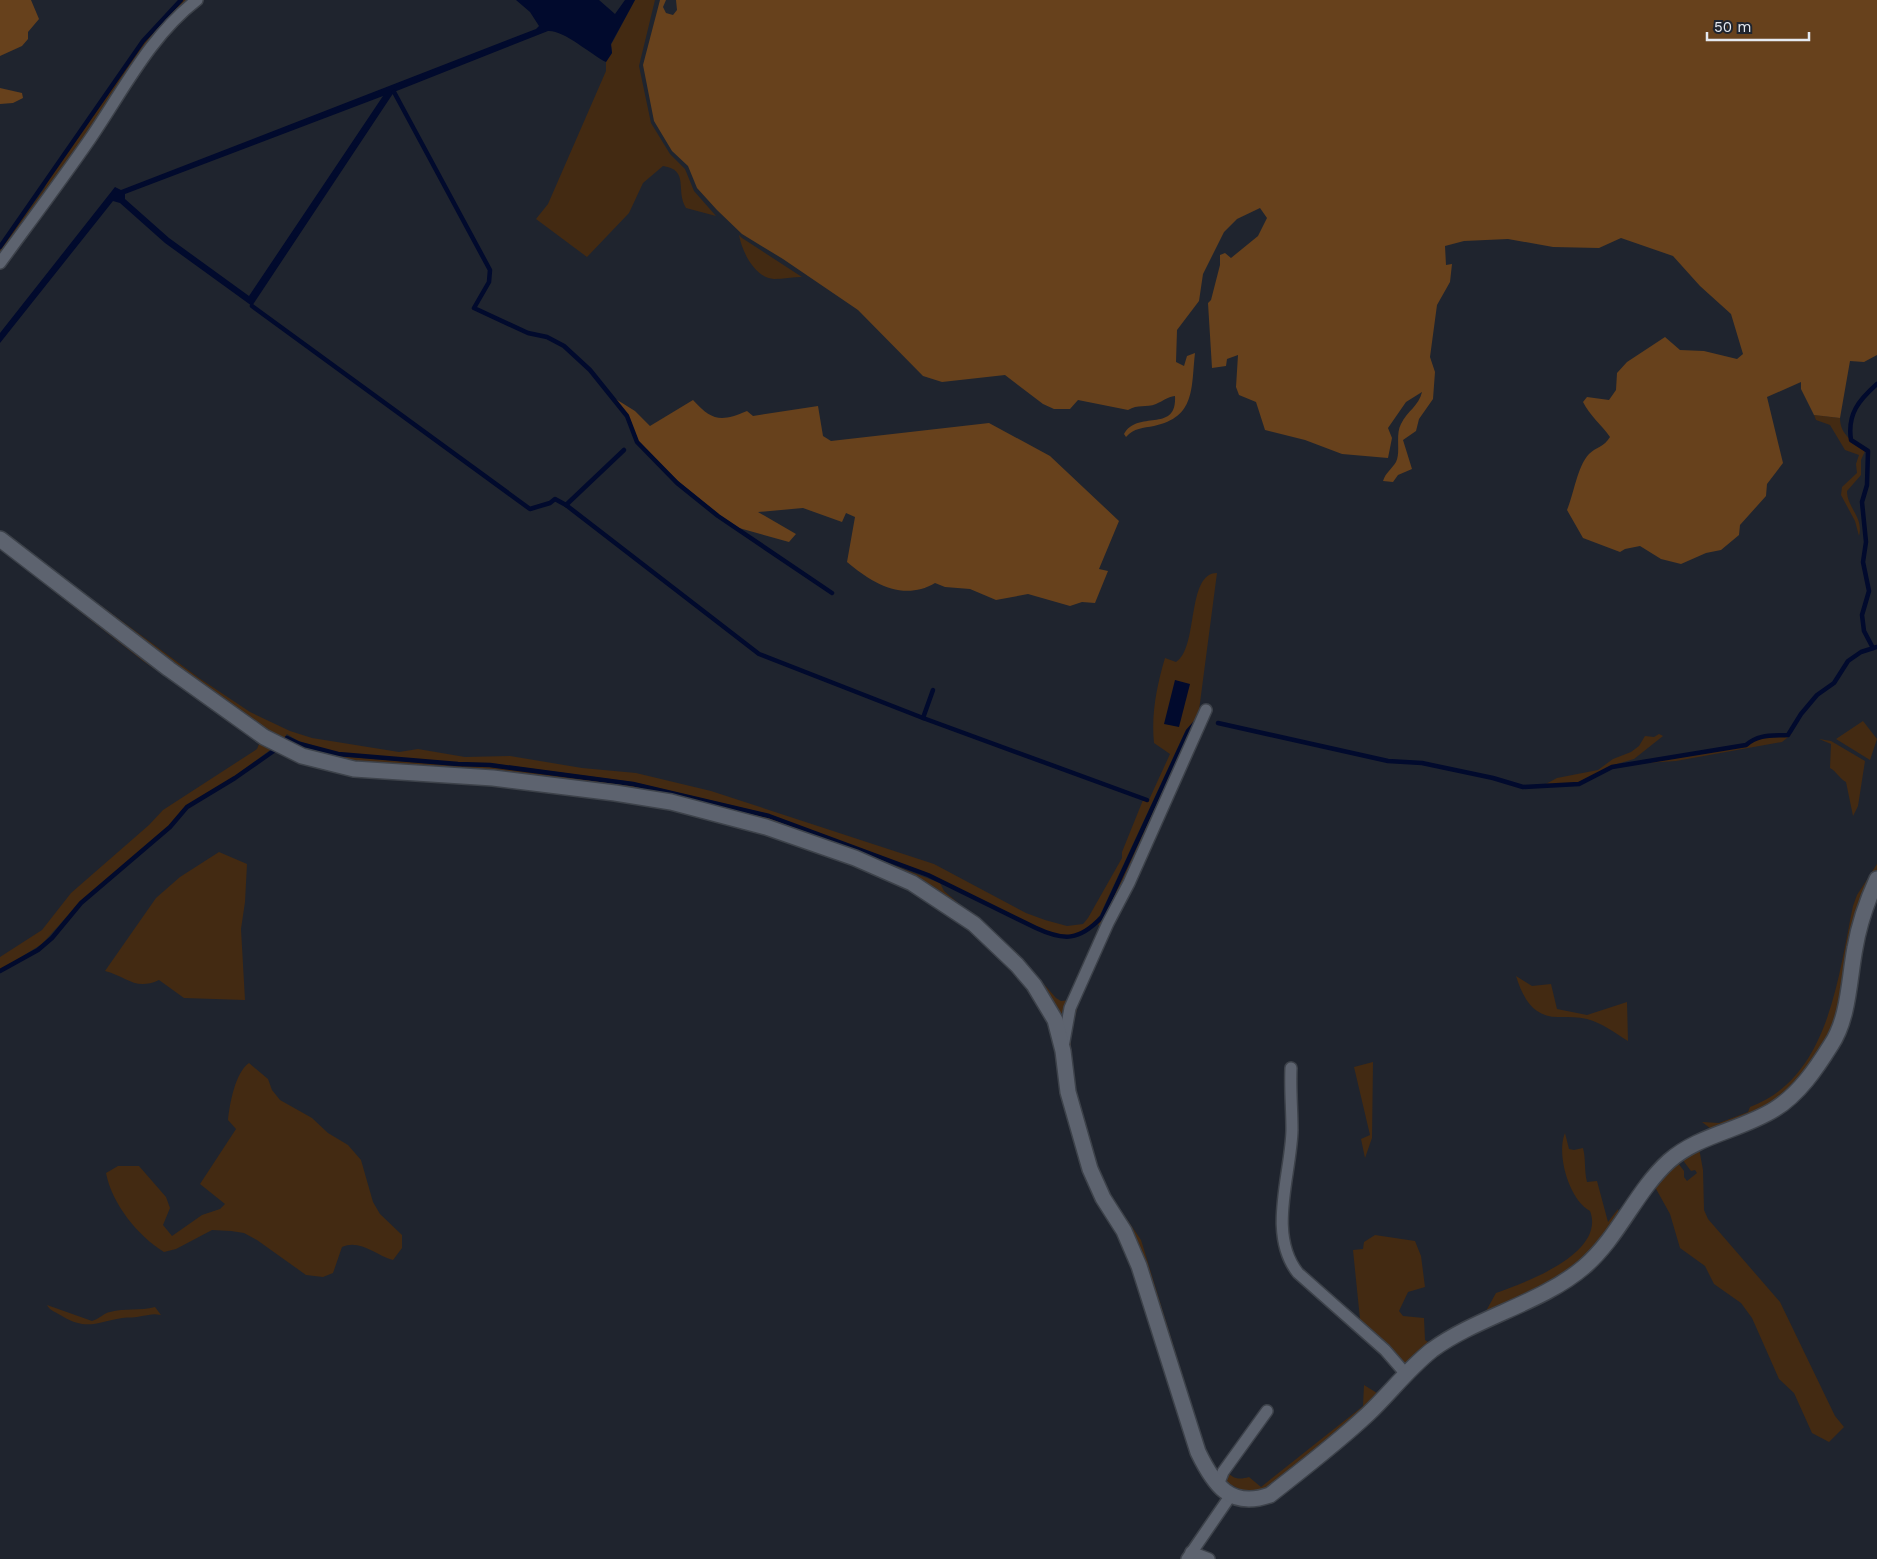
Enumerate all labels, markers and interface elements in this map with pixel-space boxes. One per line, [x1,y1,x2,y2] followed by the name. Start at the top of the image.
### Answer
[1707,10,1810,42] scale bar
[1714,18,1751,36] text: 50 m

